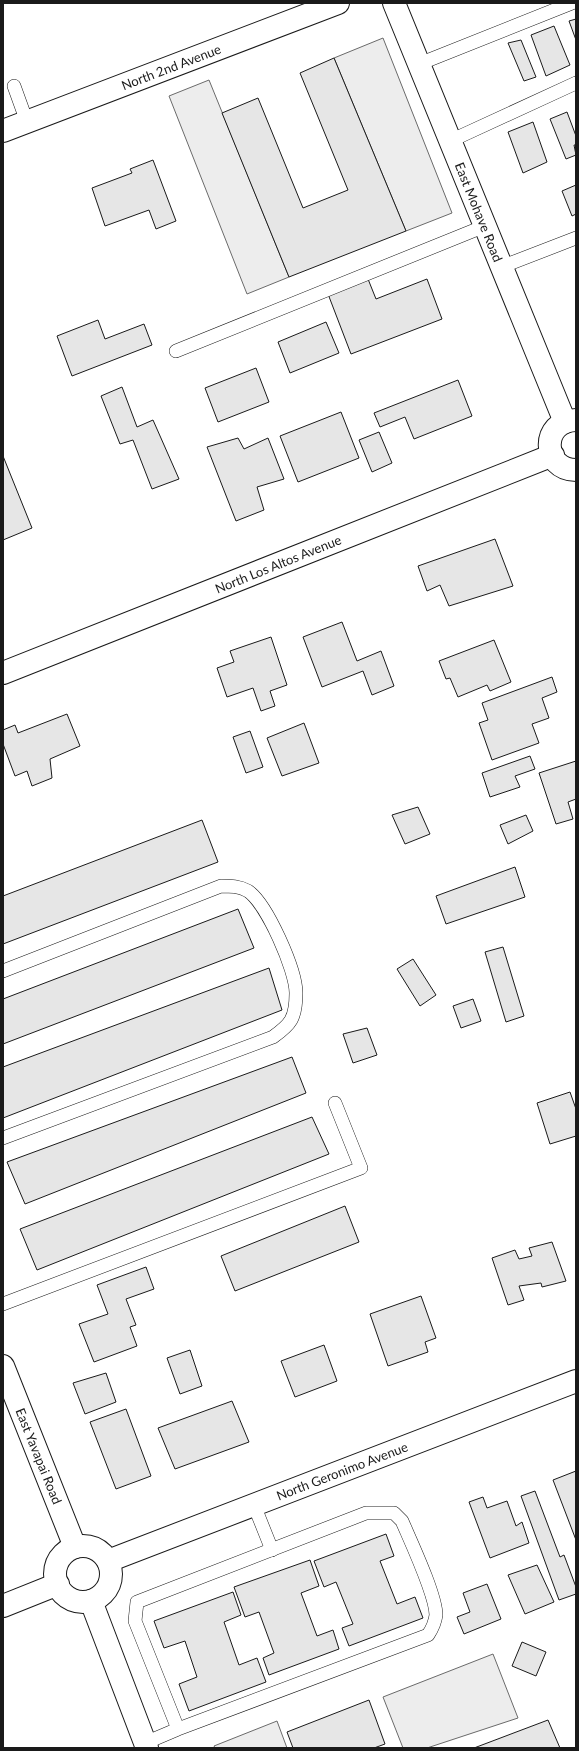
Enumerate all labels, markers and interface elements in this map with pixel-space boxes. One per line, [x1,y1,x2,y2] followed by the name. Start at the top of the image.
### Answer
[119,41,223,93] street label: North 2nd Avenue
[452,160,506,264] street label: East Mohave Road
[213,531,343,597] street label: North Los Altos Avenue
[12,1406,66,1506] street label: East Yavapai Road
[274,1438,410,1503] street label: North Geronimo Avenue

